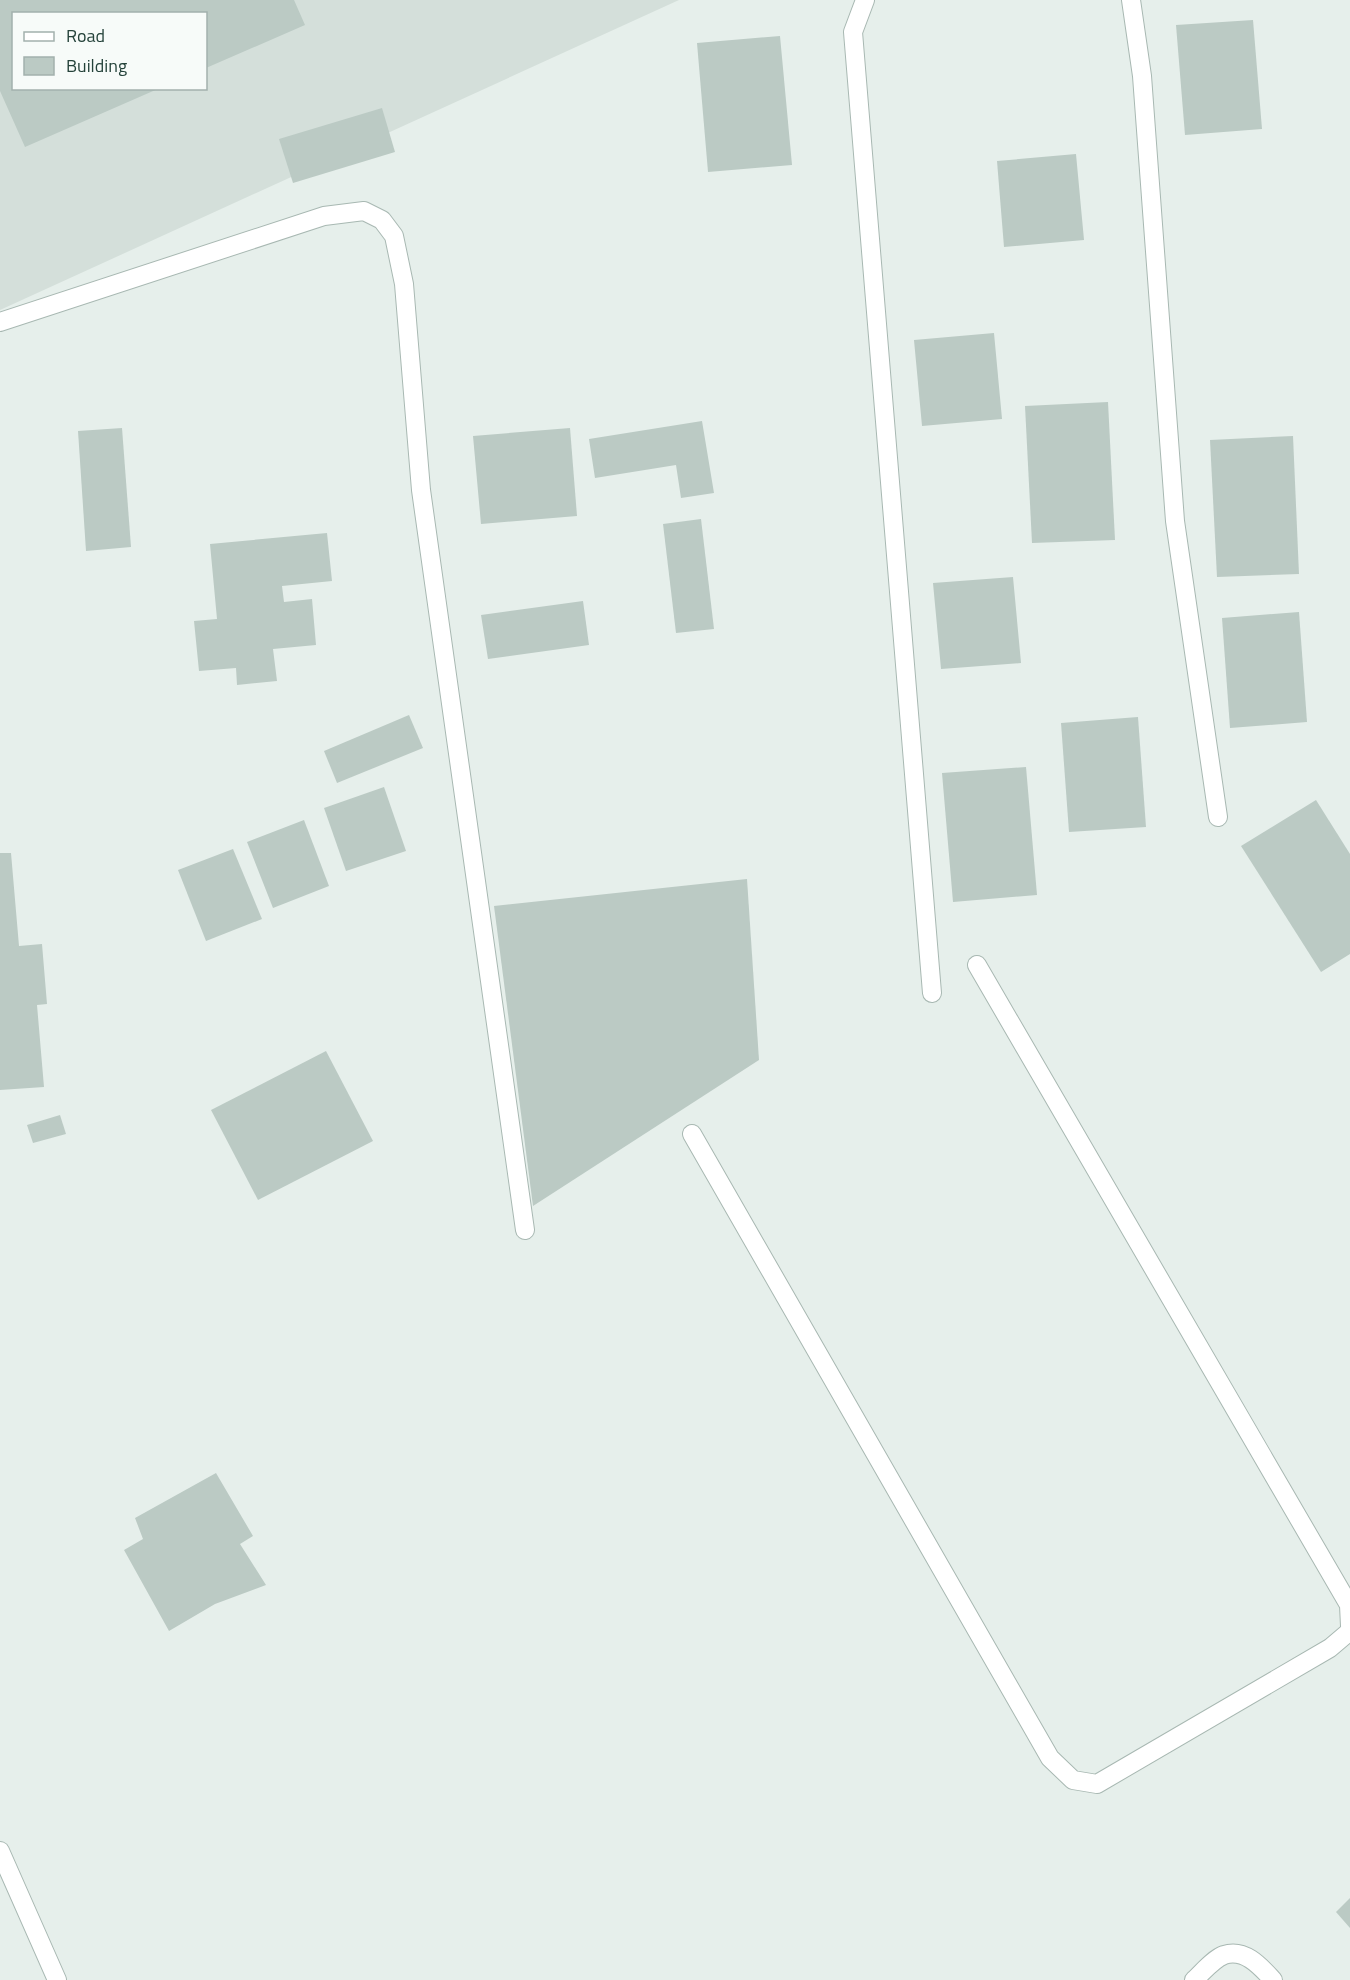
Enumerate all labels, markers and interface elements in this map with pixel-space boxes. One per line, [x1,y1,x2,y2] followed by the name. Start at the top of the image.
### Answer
[12,12,207,90] legend
[66,22,105,49] text: Road
[66,52,127,79] text: Building

